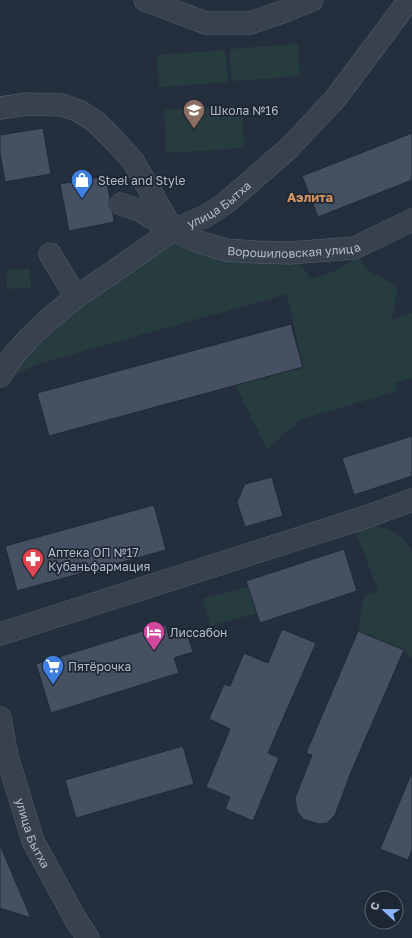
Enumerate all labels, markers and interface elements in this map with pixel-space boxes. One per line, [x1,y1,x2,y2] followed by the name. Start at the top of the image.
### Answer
[181,97,207,130] school or university icon: Школа №16
[210,103,278,118] place label: Школа №16
[69,167,95,200] shop icon: Steel and Style
[98,173,185,188] place label: Steel and Style
[185,177,254,231] street label: улица Бытха
[287,189,334,205] district label: Аэлита
[227,239,363,261] street label: Ворошиловская улица
[48,545,150,574] place label: Аптека ОП №17 Кубаньфармация
[20,546,46,579] pharmacy icon: Аптека ОП №17 Кубаньфармация
[141,619,167,652] hotel icon: Лиссабон
[170,625,227,640] place label: Лиссабон
[40,653,66,686] supermarket icon: Пятёрочка
[68,659,131,674] place label: Пятёрочка
[13,796,54,871] street label: улица Бытха
[364,890,404,930] north arrow
[367,900,382,912] text: С

